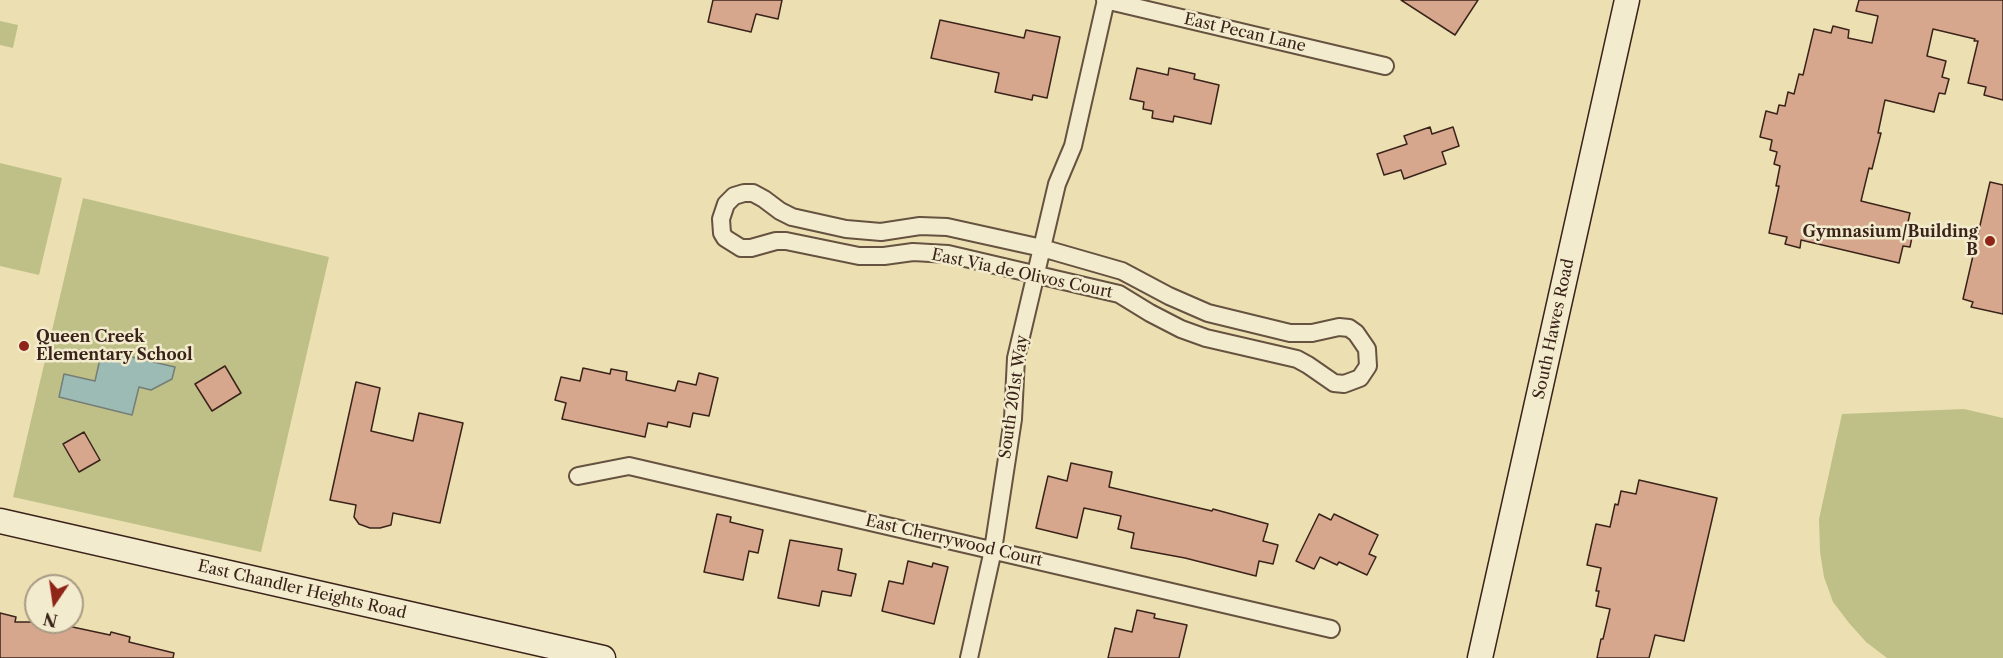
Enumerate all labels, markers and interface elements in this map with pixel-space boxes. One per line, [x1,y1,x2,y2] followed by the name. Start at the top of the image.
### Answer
[1182,10,1308,56] street label: East Pecan Lane
[1802,222,1978,260] place label: Gymnasium/Building B
[1983,234,1997,248] marker: Gymnasium/Building B
[930,245,1114,303] street label: East Via de Olivos Court
[1530,257,1578,401] street label: South Hawes Road
[36,327,193,365] place label: Queen Creek Elementary School
[996,334,1032,460] street label: South 201st Way
[17,339,31,353] marker: Queen Creek Elementary School
[864,511,1044,571] street label: East Cherrywood Court
[196,557,408,623] street label: East Chandler Heights Road
[24,574,84,634] north arrow
[41,608,59,631] text: N

